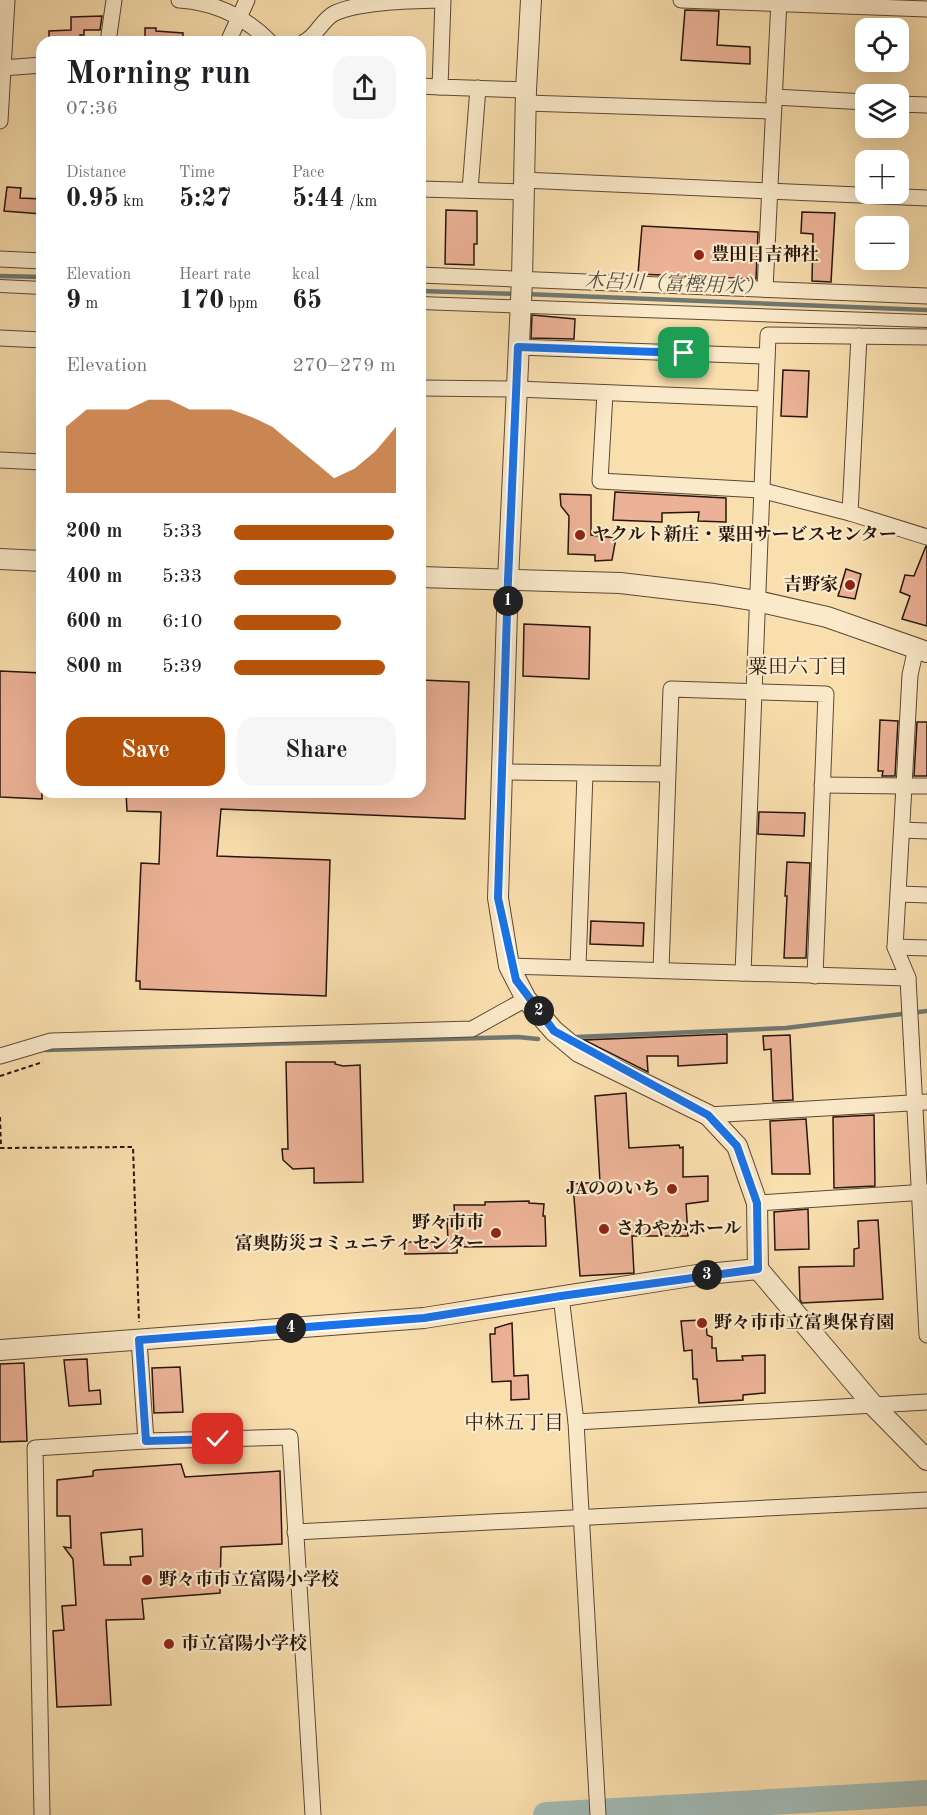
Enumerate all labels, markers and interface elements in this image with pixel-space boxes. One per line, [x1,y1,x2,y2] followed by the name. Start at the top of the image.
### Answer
[855,18,909,270] map controls
[855,18,909,72] button: locate
[333,56,396,119] button: share
[66,58,251,91] text: Morning run
[855,84,909,138] button: layers
[66,99,118,119] text: 07:36
[855,150,909,204] button: +
[66,165,126,181] text: Distance
[179,165,215,181] text: Time
[292,165,324,181] text: Pace
[66,186,119,212] text: 0.95
[179,186,232,212] text: 5:27
[292,186,345,212] text: 5:44
[119,194,144,210] text: km
[345,194,377,210] text: /km
[855,216,909,270] button: −
[711,244,819,264] place label: 豊田日吉神社
[692,248,706,262] marker: 豊田日吉神社
[66,267,131,283] text: Elevation
[179,267,251,283] text: Heart rate
[292,267,320,283] text: kcal
[584,270,764,298] water label: 木呂川（富樫用水）
[66,288,81,314] text: 9
[179,288,224,314] text: 170
[292,288,322,314] text: 65
[81,296,98,312] text: m
[224,296,258,312] text: bpm
[658,327,709,378] pin
[667,336,700,369] icon: arrive
[66,356,147,376] text: Elevation
[293,356,396,376] text: 270–279 m
[66,522,122,542] text: 200 m
[162,522,202,542] text: 5:33
[592,524,897,544] place label: ヤクルト新庄・粟田サービスセンター
[573,528,587,542] marker: ヤクルト新庄・粟田サービスセンター
[66,567,122,587] text: 400 m
[162,567,202,587] text: 5:33
[784,574,838,594] place label: 吉野家
[843,578,857,592] marker: 吉野家
[493,586,523,616] pin: 1
[503,593,513,609] text: 1
[66,612,122,632] text: 600 m
[162,612,202,632] text: 6:10
[748,656,848,678] district label: 粟田六丁目
[66,657,122,677] text: 800 m
[162,657,202,677] text: 5:39
[66,717,225,786] button: Save
[237,717,396,786] button: Share
[524,996,554,1026] pin: 2
[534,1003,544,1019] text: 2
[566,1179,660,1198] place label: JAののいち
[665,1182,679,1196] marker: JAののいち
[235,1212,484,1253] place label: 野々市市 富奥防災コミュニティセンター
[616,1219,742,1238] place label: さわやかホール
[597,1222,611,1236] marker: さわやかホール
[489,1226,503,1240] marker: 野々市市 富奥防災コミュニティセンター
[692,1260,722,1290] pin: 3
[702,1267,712,1283] text: 3
[714,1312,894,1332] place label: 野々市市立富奥保育園
[276,1313,306,1343] pin: 4
[695,1316,709,1330] marker: 野々市市立富奥保育園
[286,1320,296,1336] text: 4
[464,1412,564,1434] district label: 中林五丁目
[192,1413,243,1464] pin
[201,1422,234,1455] icon: check
[159,1569,339,1589] place label: 野々市市立富陽小学校
[140,1573,154,1587] marker: 野々市市立富陽小学校
[181,1633,307,1653] place label: 市立富陽小学校
[162,1637,176,1651] marker: 市立富陽小学校

